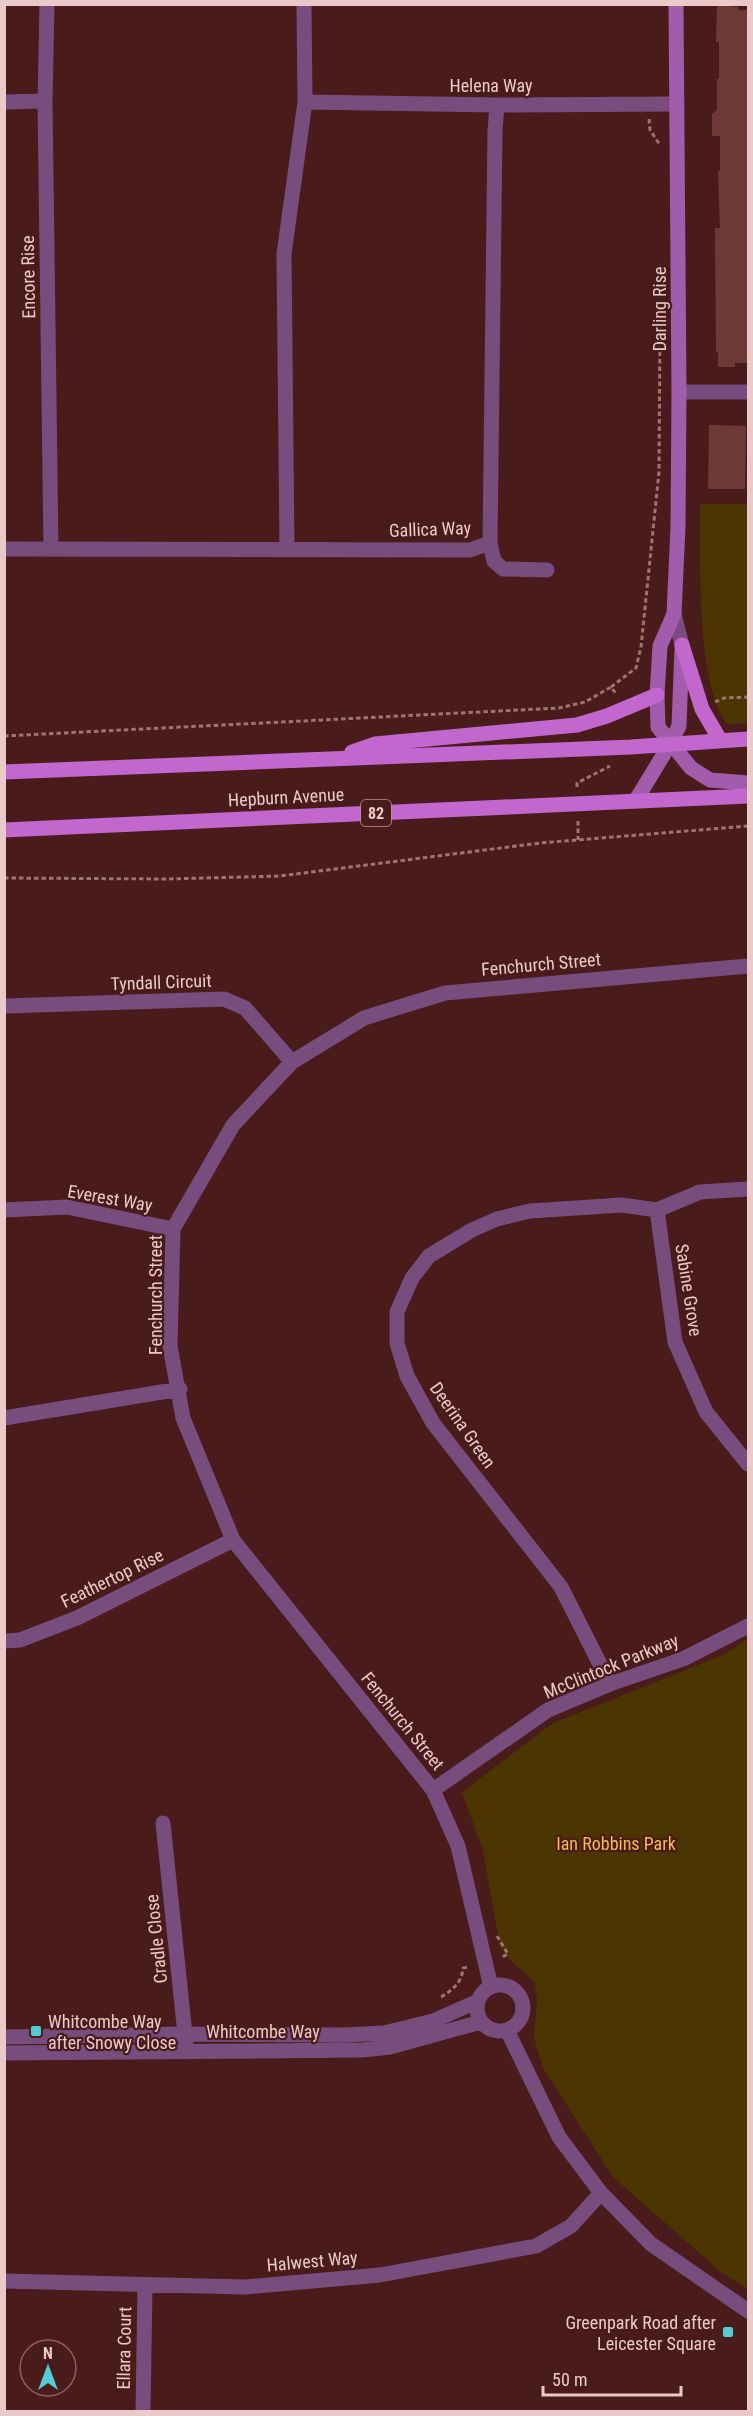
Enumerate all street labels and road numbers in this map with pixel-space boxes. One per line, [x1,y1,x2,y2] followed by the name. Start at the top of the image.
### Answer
[449,75,533,96] street label: Helena Way
[17,235,39,319] street label: Encore Rise
[649,267,670,351] street label: Darling Rise
[389,517,472,541] street label: Gallica Way
[227,783,345,811] street label: Hepburn Avenue
[361,800,391,826] road number: 82
[480,948,602,980] street label: Fenchurch Street
[110,970,212,994] street label: Tyndall Circuit
[66,1180,154,1216] street label: Everest Way
[145,1235,166,1355] street label: Fenchurch Street
[671,1242,707,1338] street label: Sabine Grove
[426,1378,500,1472] street label: Deerina Green
[57,1544,167,1612] street label: Feathertop Rise
[540,1629,682,1703] street label: McClintock Parkway
[357,1668,449,1774] street label: Fenchurch Street
[141,1893,171,1985] street label: Cradle Close
[206,2021,320,2042] street label: Whitcombe Way
[266,2247,359,2275] street label: Halwest Way
[113,2306,135,2390] street label: Ellara Court

